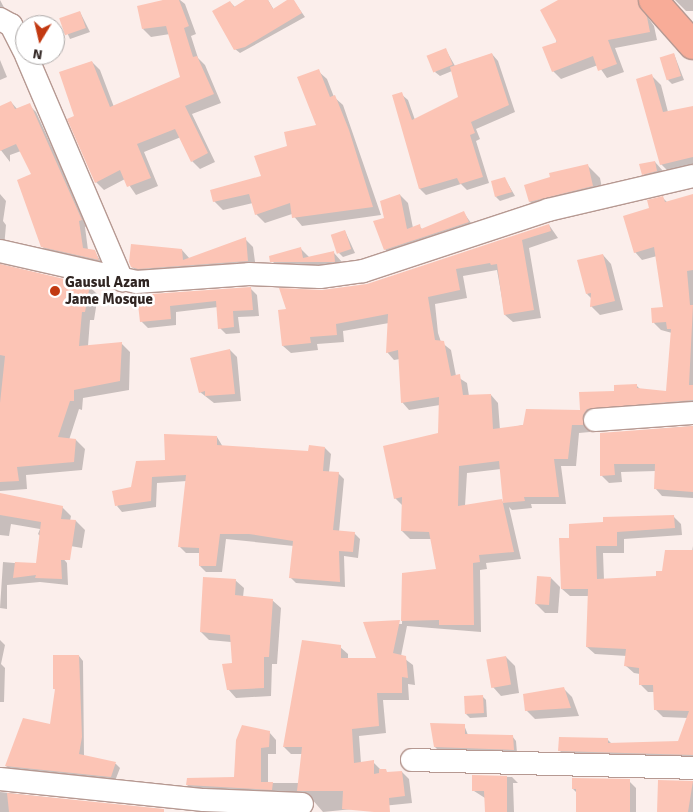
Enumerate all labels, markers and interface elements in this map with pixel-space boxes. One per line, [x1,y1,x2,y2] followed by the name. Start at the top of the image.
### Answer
[15,15,65,65] north arrow
[32,45,44,63] text: N
[65,273,153,308] place label: Gausul Azam Jame Mosque
[49,285,61,297] marker: Gausul Azam Jame Mosque

